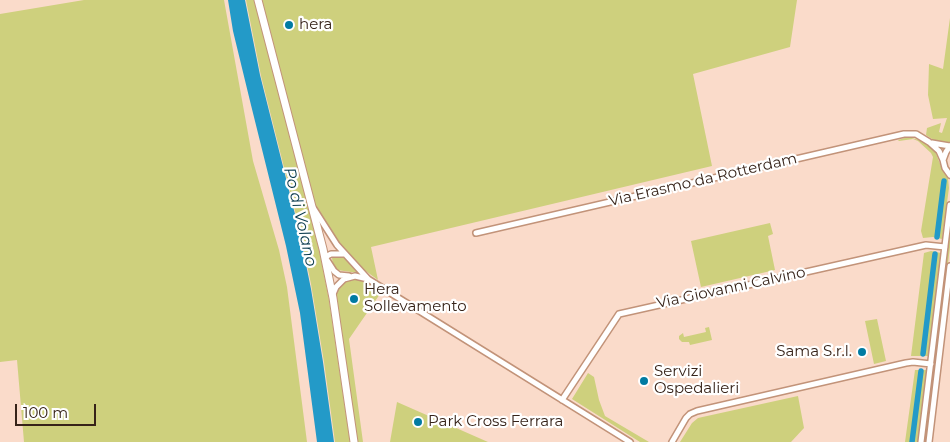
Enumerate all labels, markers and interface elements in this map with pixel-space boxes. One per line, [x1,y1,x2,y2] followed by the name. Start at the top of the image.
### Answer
[299,16,332,34] place label: hera
[283,19,295,31] marker: hera
[607,150,799,210] street label: Via Erasmo da Rotterdam
[279,166,321,268] water label: Po di Volano
[655,263,807,313] street label: Via Giovanni Calvino
[364,281,467,316] place label: Hera Sollevamento
[348,293,360,305] marker: Hera Sollevamento
[776,343,852,361] place label: Sama S.r.l.
[856,346,868,358] marker: Sama S.r.l.
[654,363,739,398] place label: Servizi Ospedalieri
[638,375,650,387] marker: Servizi Ospedalieri
[18,394,99,426] scale bar
[23,403,68,422] text: 100 m
[428,413,563,431] place label: Park Cross Ferrara
[412,416,424,428] marker: Park Cross Ferrara

